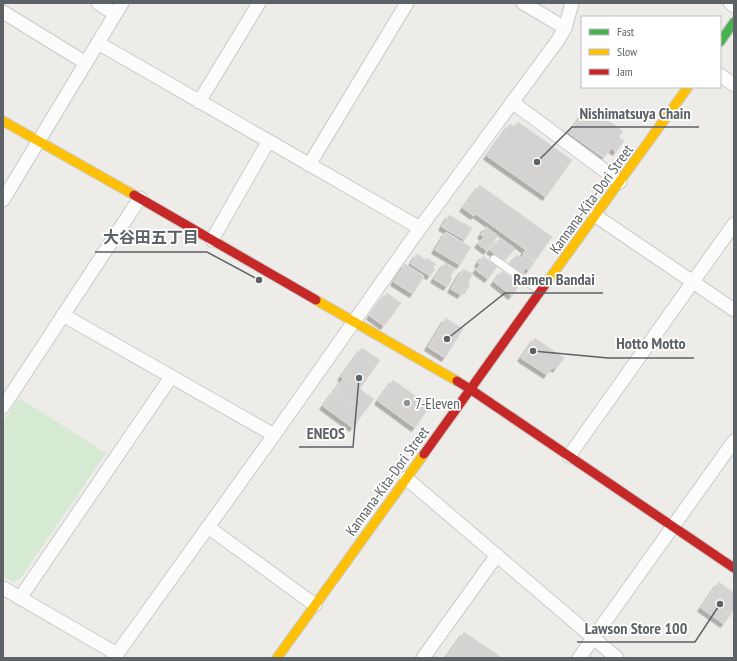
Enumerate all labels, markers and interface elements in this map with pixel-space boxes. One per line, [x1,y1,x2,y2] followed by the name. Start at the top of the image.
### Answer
[581,16,721,88] legend
[617,24,635,39] text: Fast
[617,44,638,59] text: Slow
[616,64,633,79] text: Jam
[572,99,699,127] callout: Nishimatsuya Chain
[579,103,691,123] text: Nishimatsuya Chain
[545,141,637,257] street label: Kannana-Kita-Dori Street
[95,224,207,252] callout: 大谷田五丁目
[103,227,199,247] text: 大谷田五丁目
[505,265,603,293] callout: Ramen Bandai
[513,269,595,289] text: Ramen Bandai
[608,330,694,358] callout: Hotto Motto
[616,333,686,353] text: Hotto Motto
[415,394,460,413] place label: 7-Eleven
[402,398,412,408] marker: 7-Eleven
[299,419,353,447] callout: ENEOS
[307,423,345,443] text: ENEOS
[341,423,433,539] street label: Kannana-Kita-Dori Street
[577,614,695,642] callout: Lawson Store 100
[585,618,688,638] text: Lawson Store 100

